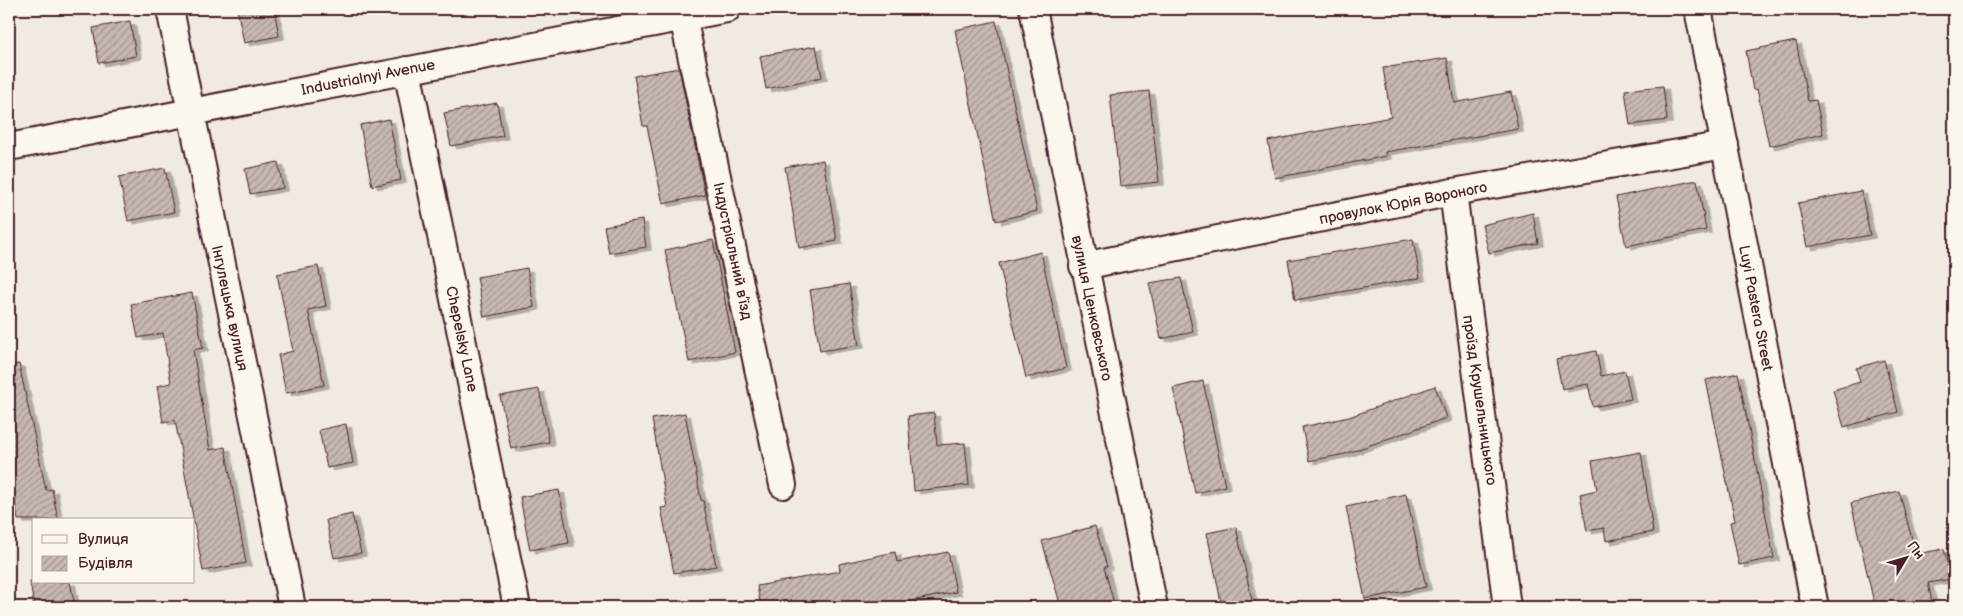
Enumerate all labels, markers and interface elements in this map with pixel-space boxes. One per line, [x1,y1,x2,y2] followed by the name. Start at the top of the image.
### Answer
[300,55,437,100] street label: Industrialnyi Avenue
[1318,178,1489,229] street label: провулок Юрія Вороного
[709,181,756,322] street label: Індустріальний в’їзд
[1067,234,1116,383] street label: вулиця Ценковського
[207,243,252,373] street label: Інгулецька вулиця
[1734,244,1777,373] street label: Luyi Pastera Street
[441,284,482,394] street label: Chepelsky Lane
[1458,314,1501,487] street label: проїзд Крушельницького
[32,518,195,584] legend
[78,530,129,549] text: Вулиця
[1880,534,1930,584] north arrow
[1903,538,1928,563] text: Пн
[78,554,133,573] text: Будівля

